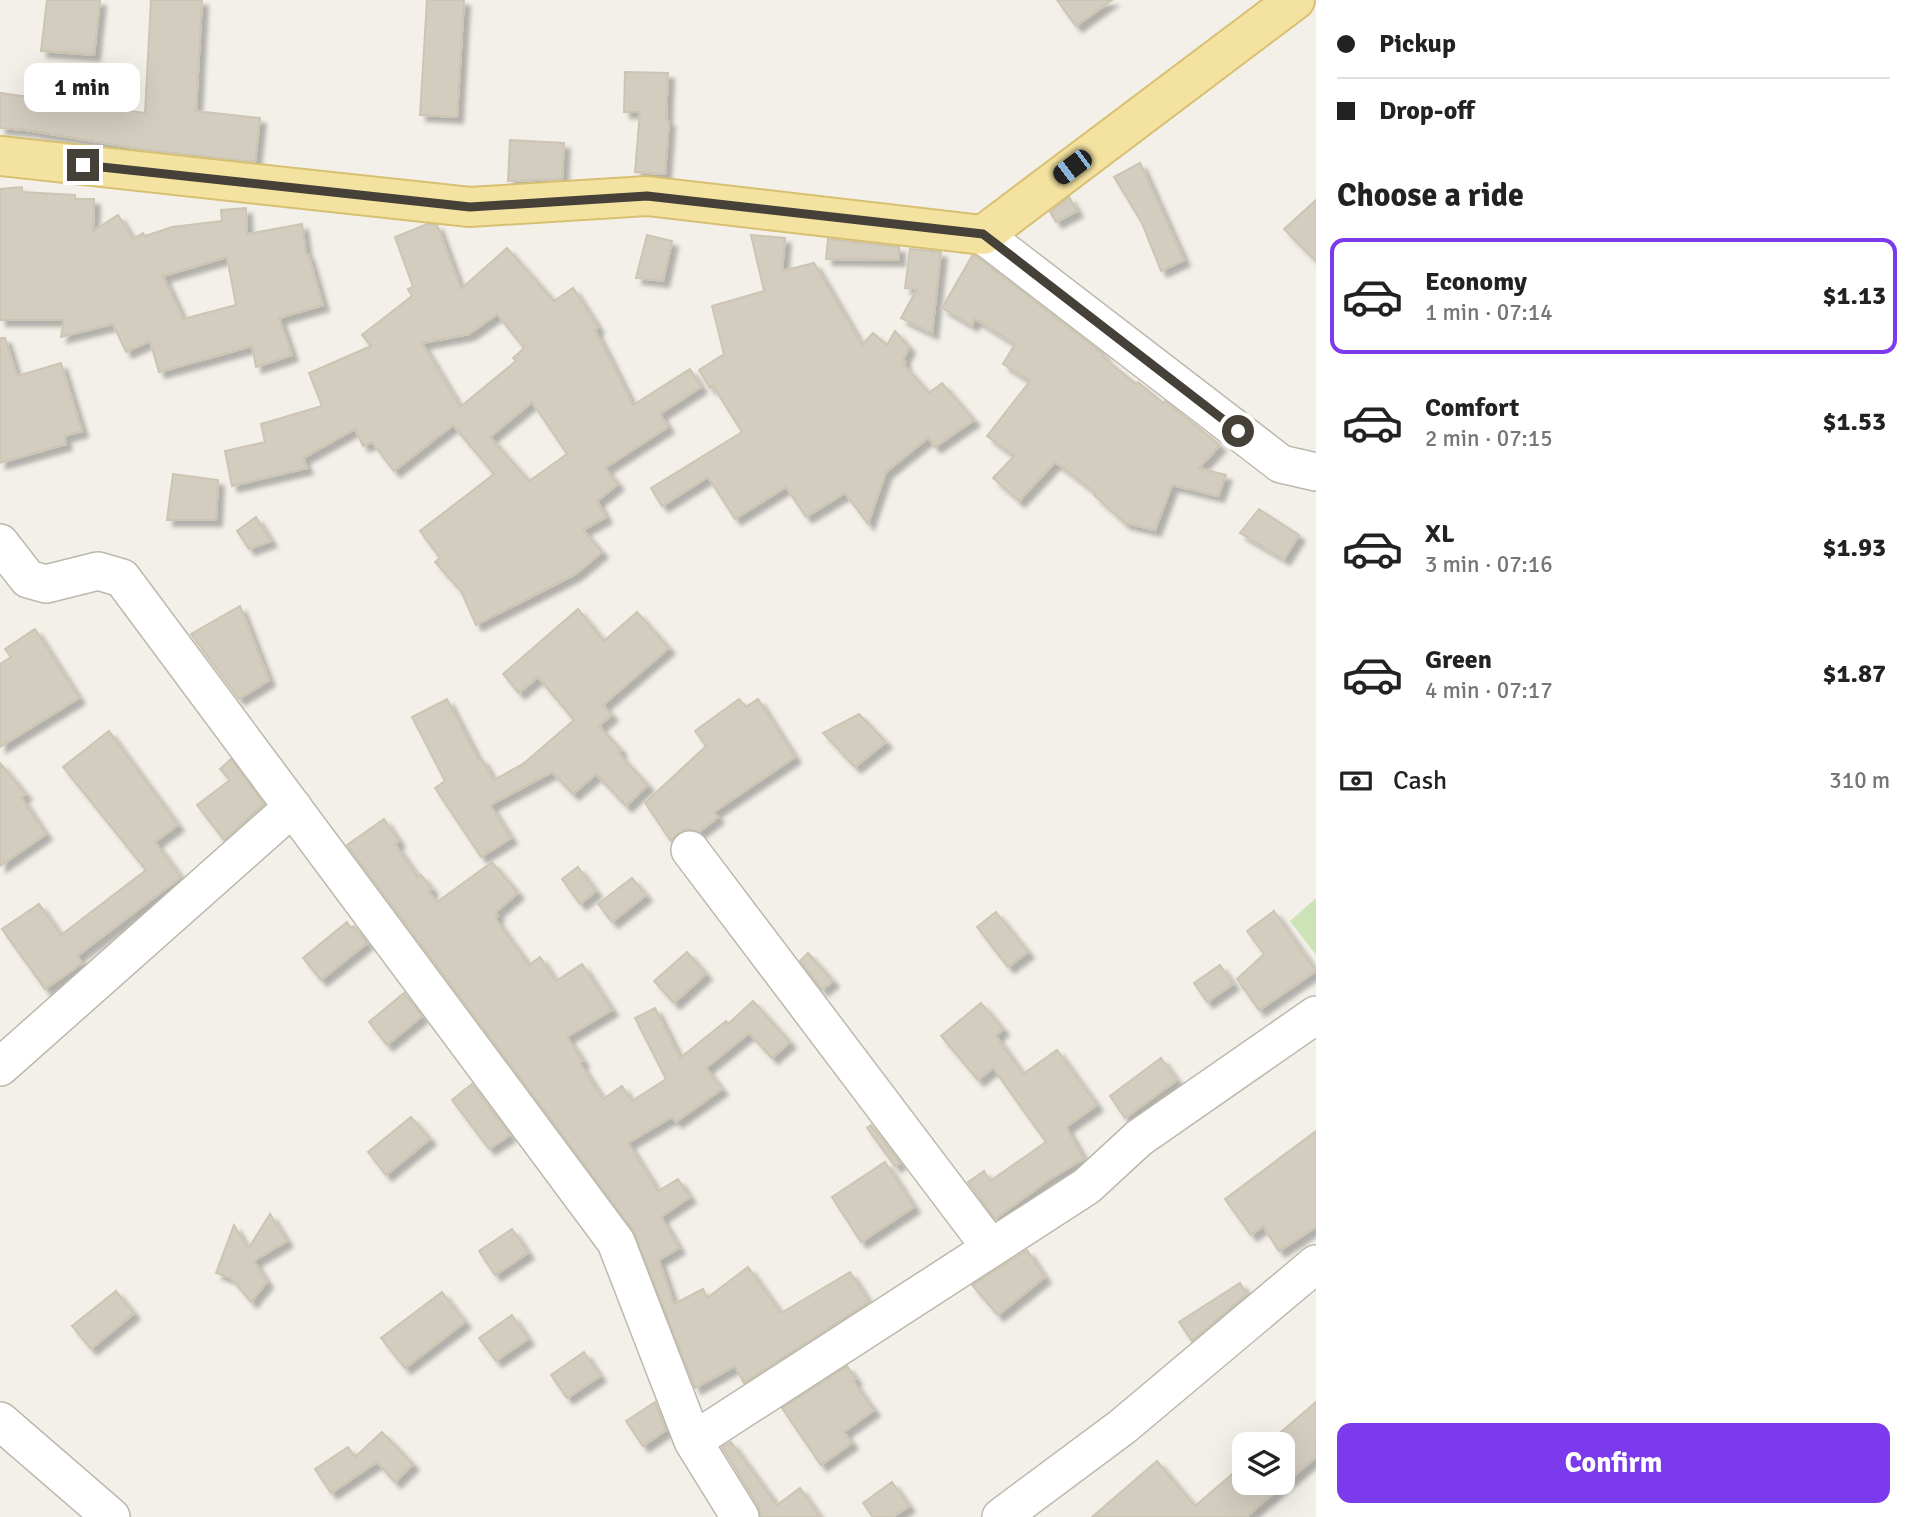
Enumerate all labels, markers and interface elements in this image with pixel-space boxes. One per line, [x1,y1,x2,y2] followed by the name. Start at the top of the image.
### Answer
[1379,28,1456,60] text: Pickup
[25,64,141,113] callout: 1 min
[54,73,110,102] text: 1 min
[1379,95,1475,127] text: Drop-off
[1049,146,1096,188] car
[67,149,99,181] route end
[1337,176,1524,215] text: Choose a ride
[1341,265,1404,328] icon: car
[1425,266,1527,298] text: Economy
[1822,280,1886,312] text: $1.13
[1425,298,1553,327] text: 1 min · 07:14
[1341,391,1404,454] icon: car
[1425,392,1519,424] text: Comfort
[1822,406,1886,438] text: $1.53
[1222,415,1254,447] route start
[1425,424,1553,453] text: 2 min · 07:15
[1341,517,1404,580] icon: car
[1425,518,1455,550] text: XL
[1822,532,1886,564] text: $1.93
[1425,550,1553,579] text: 3 min · 07:16
[1341,643,1404,706] icon: car
[1425,644,1492,676] text: Green
[1822,658,1886,690] text: $1.87
[1425,676,1553,705] text: 4 min · 07:17
[1337,762,1375,800] icon: cash
[1393,765,1447,797] text: Cash
[1829,766,1890,795] text: 310 m
[1337,1423,1890,1503] button: Confirm
[1232,1432,1295,1495] map controls
[1232,1432,1295,1495] button: layers

